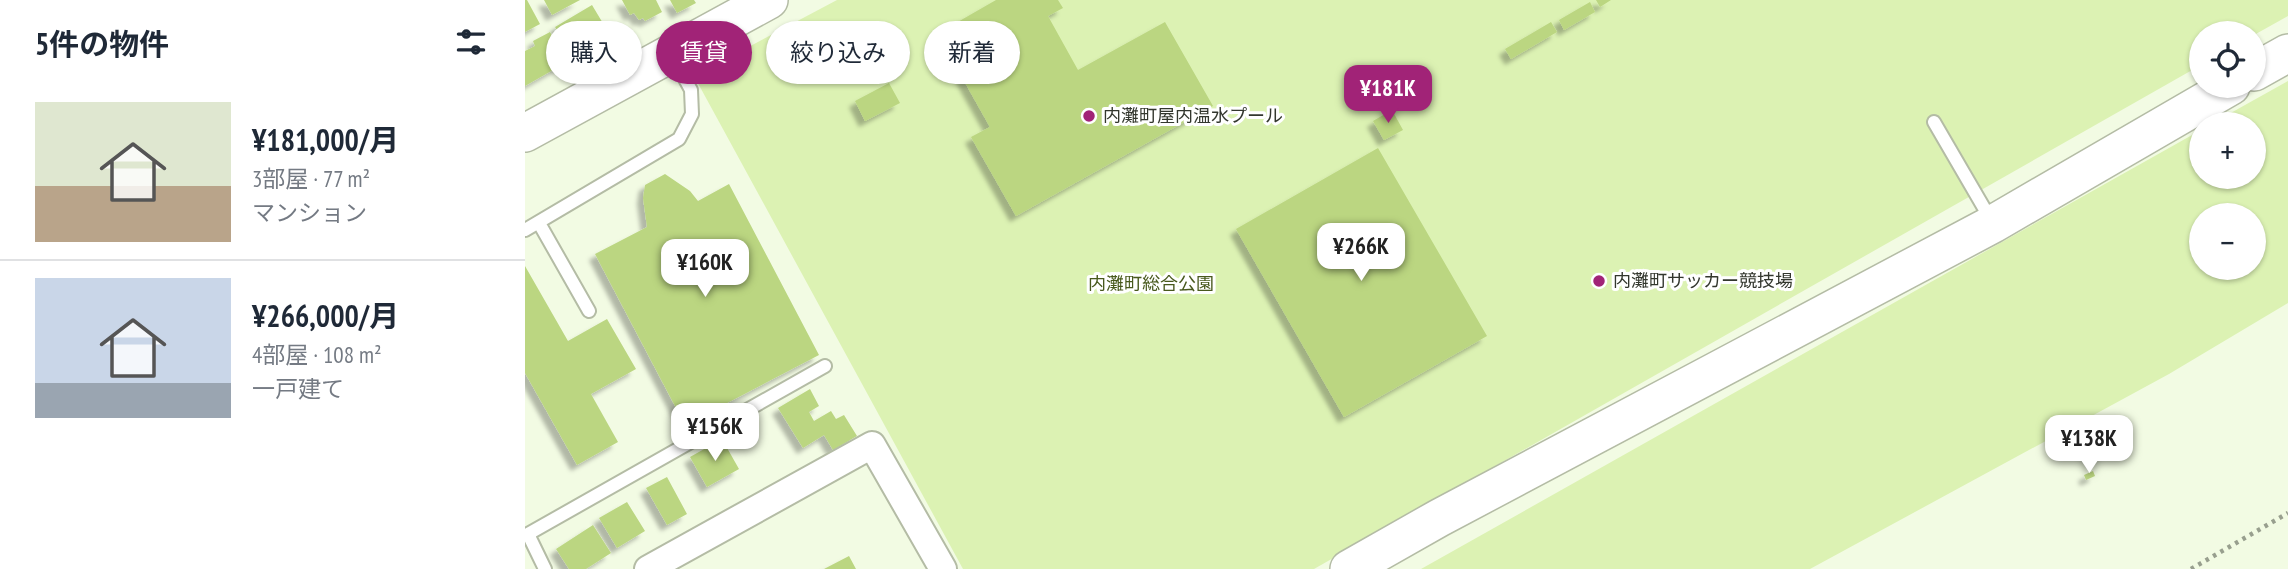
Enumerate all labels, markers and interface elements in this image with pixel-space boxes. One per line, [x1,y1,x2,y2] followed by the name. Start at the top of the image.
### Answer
[546,21,642,84] chip: 購入
[656,21,752,84] chip: 賃貸
[766,21,910,84] chip: 絞り込み
[924,21,1020,84] chip: 新着
[2189,21,2266,280] map controls
[2189,21,2266,98] button: locate
[452,23,490,61] icon: filters
[35,24,169,63] text: 5件の物件
[1339,66,1437,125] pin: ¥181K
[1360,73,1416,102] text: ¥181K
[1103,104,1283,127] place label: 内灘町屋内温水プール
[1081,108,1097,124] marker: 内灘町屋内温水プール
[2189,112,2266,189] button: +
[252,120,399,159] text: ¥181,000/月
[91,130,175,214] icon: home
[252,164,370,193] text: 3部屋 · 77 m²
[252,198,367,227] text: マンション
[2189,203,2266,280] button: −
[1312,224,1410,283] pin: ¥266K
[1333,231,1389,260] text: ¥266K
[656,240,754,299] pin: ¥160K
[677,247,733,276] text: ¥160K
[1613,269,1793,292] place label: 内灘町サッカー競技場
[1088,272,1214,295] park label: 内灘町総合公園
[1591,273,1607,289] marker: 内灘町サッカー競技場
[252,296,399,335] text: ¥266,000/月
[91,306,175,390] icon: home
[252,340,382,369] text: 4部屋 · 108 m²
[252,374,344,403] text: 一戸建て
[666,404,764,463] pin: ¥156K
[687,411,743,440] text: ¥156K
[2040,416,2138,475] pin: ¥138K
[2061,423,2117,452] text: ¥138K

